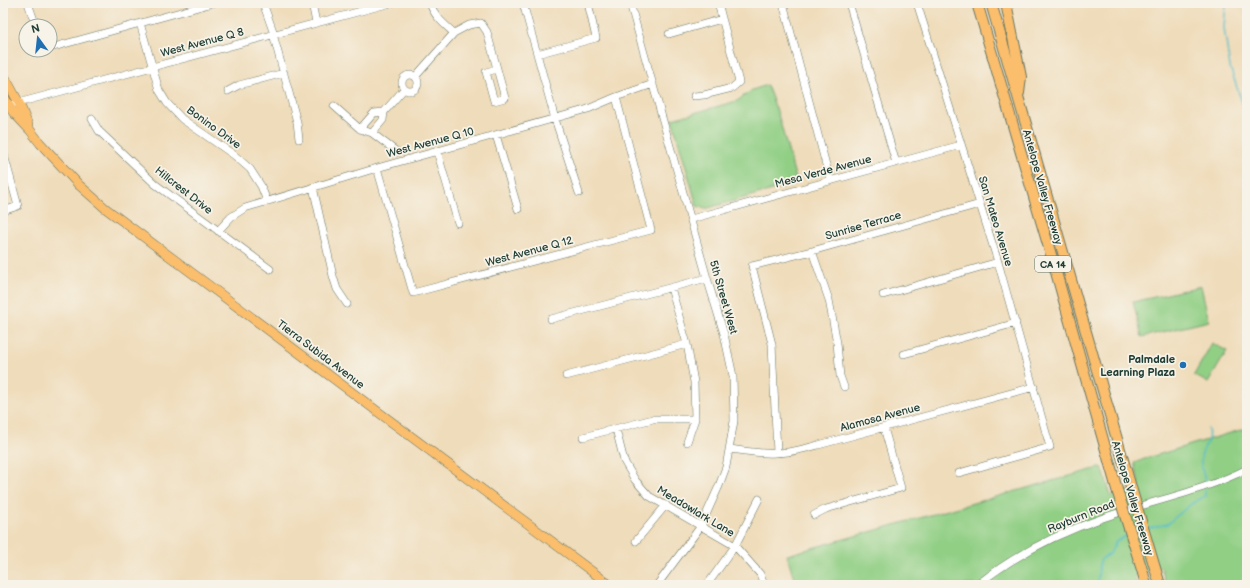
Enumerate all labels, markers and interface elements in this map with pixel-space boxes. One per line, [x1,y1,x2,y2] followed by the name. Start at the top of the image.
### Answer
[18,18,58,58] north arrow
[30,21,41,36] text: N
[159,25,245,60] street label: West Avenue Q 8
[184,103,244,152] street label: Bonino Drive
[385,124,476,160] street label: West Avenue Q 10
[1020,128,1065,246] street label: Antelope Valley Freeway
[774,152,873,191] street label: Mesa Verde Avenue
[152,164,215,217] street label: Hillcrest Drive
[976,175,1016,268] street label: San Mateo Avenue
[824,208,903,243] street label: Sunrise Terrace
[484,233,575,269] street label: West Avenue Q 12
[1035,256,1071,272] road number: CA 14
[707,259,740,336] street label: 5th Street West
[274,317,367,392] street label: Tierra Subida Avenue
[1100,353,1175,379] place label: Palmdale Learning Plaza
[1178,360,1188,370] marker: Palmdale Learning Plaza
[839,400,922,434] street label: Alamosa Avenue
[1109,439,1156,557] street label: Antelope Valley Freeway
[655,483,737,540] street label: Meadowlark Lane
[1046,497,1117,536] street label: Rayburn Road

